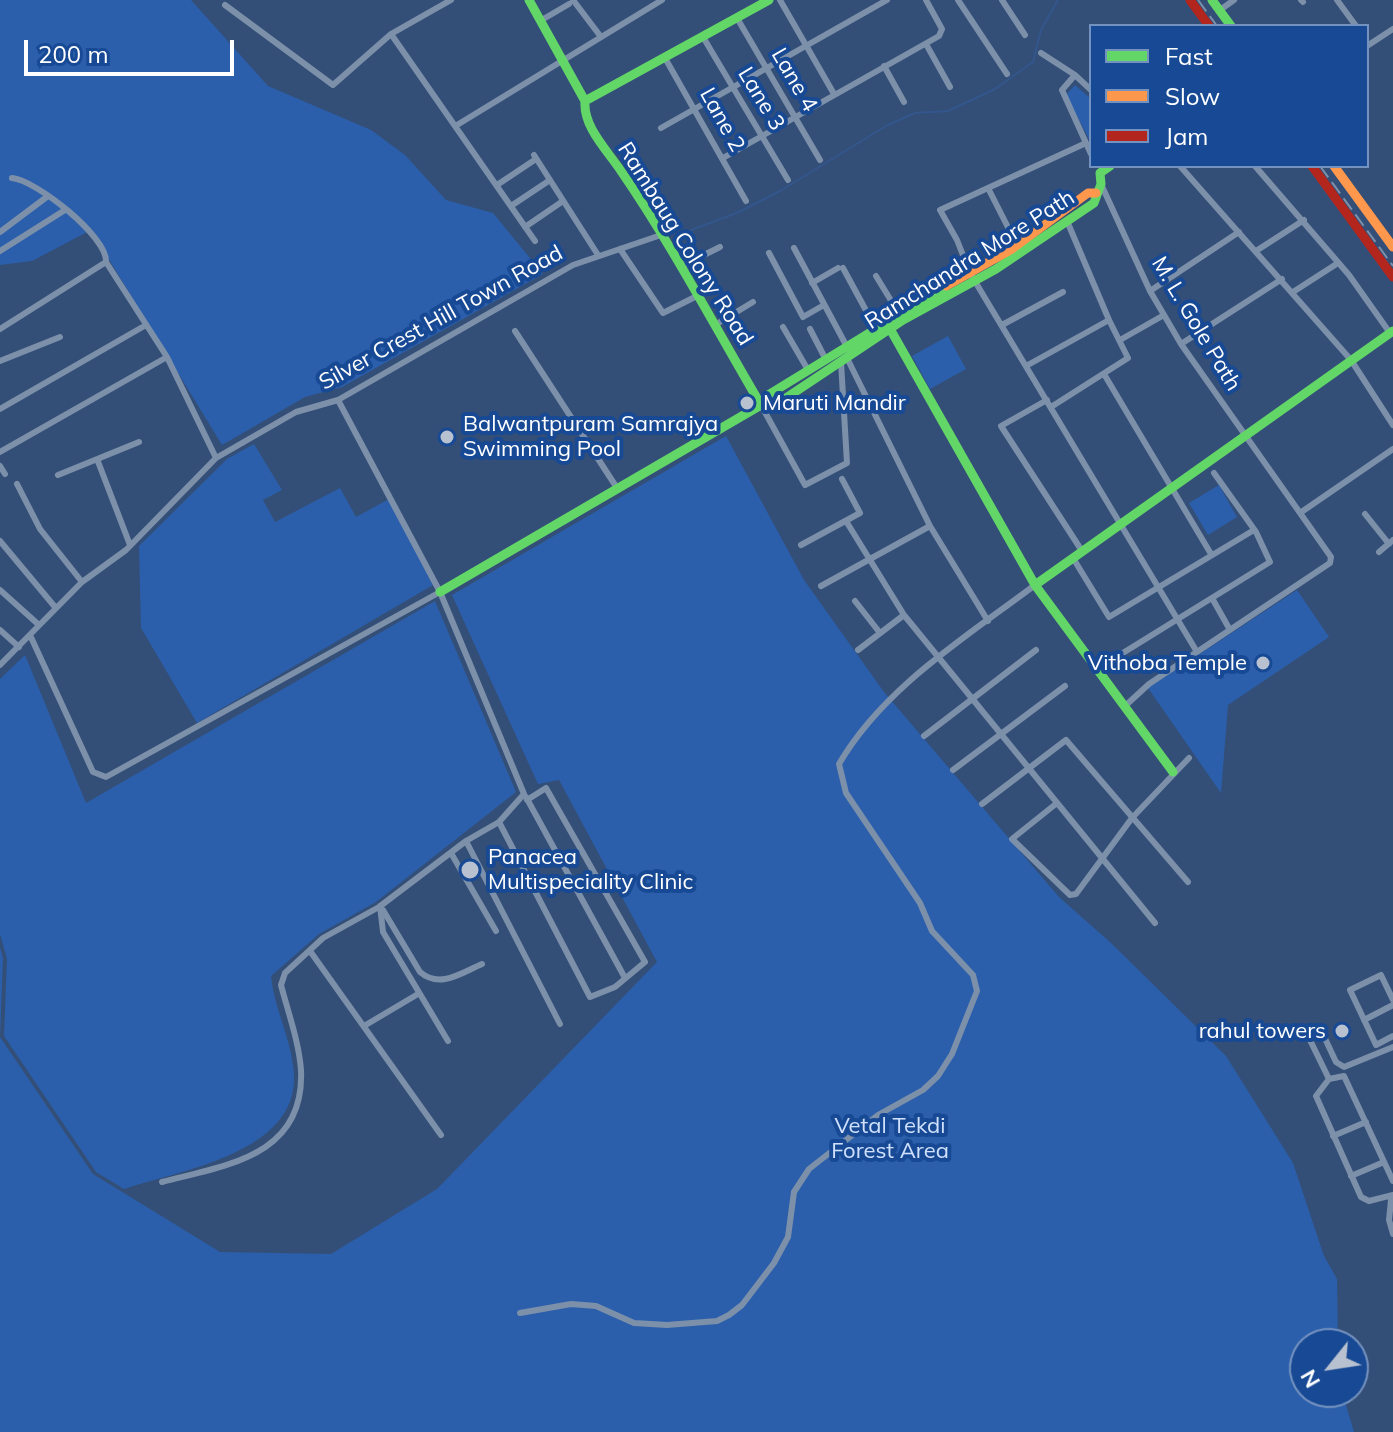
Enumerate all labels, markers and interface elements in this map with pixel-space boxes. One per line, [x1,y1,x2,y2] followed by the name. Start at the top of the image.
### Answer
[28,24,238,74] scale bar
[1089,24,1369,168] legend
[38,39,109,69] text: 200 m
[1165,41,1213,71] text: Fast
[765,44,823,116] street label: Lane 4
[732,63,790,135] street label: Lane 3
[1165,81,1220,111] text: Slow
[694,83,750,157] street label: Lane 2
[1165,121,1208,151] text: Jam
[612,138,758,350] street label: Rambaug Colony Road
[860,185,1080,335] street label: Ramchandra More Path
[315,240,567,396] street label: Silver Crest Hill Town Road
[1146,252,1246,396] street label: M. L. Gole Path
[763,390,906,416] place label: Maruti Mandir
[738,394,756,412] marker: Maruti Mandir
[463,411,718,462] place label: Balwantpuram Samrajya Swimming Pool
[438,428,456,446] marker: Balwantpuram Samrajya Swimming Pool
[1088,650,1247,676] place label: Vithoba Temple
[1254,654,1272,672] marker: Vithoba Temple
[488,844,693,896] place label: Panacea Multispeciality Clinic
[459,859,481,881] marker: Panacea Multispeciality Clinic
[1199,1018,1326,1044] place label: rahul towers
[1333,1022,1351,1040] marker: rahul towers
[831,1113,949,1164] park label: Vetal Tekdi Forest Area
[1289,1328,1369,1408] north arrow
[1294,1365,1326,1393] text: N

